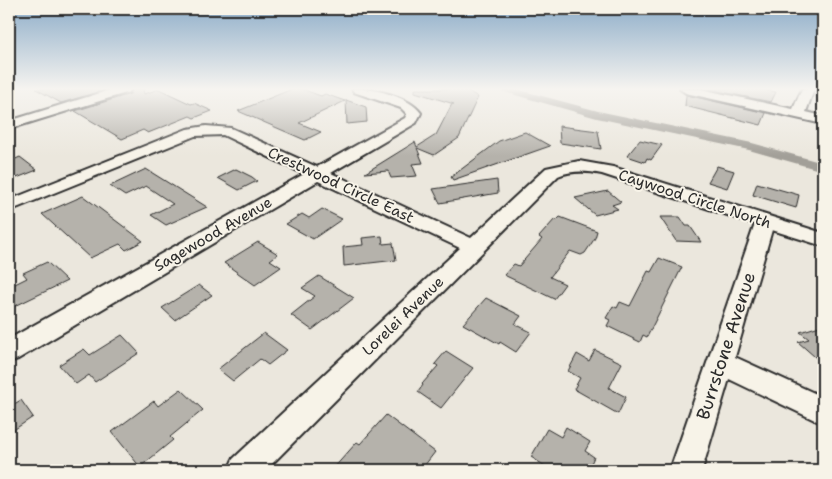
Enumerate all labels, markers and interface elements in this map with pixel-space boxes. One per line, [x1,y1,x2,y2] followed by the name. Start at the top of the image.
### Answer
[265,142,417,228] street label: Crestwood Circle East
[616,165,774,233] street label: Caywood Circle North
[150,192,276,276] street label: Sagewood Avenue
[691,269,761,423] street label: Burrstone Avenue
[358,272,448,360] street label: Lorelei Avenue

